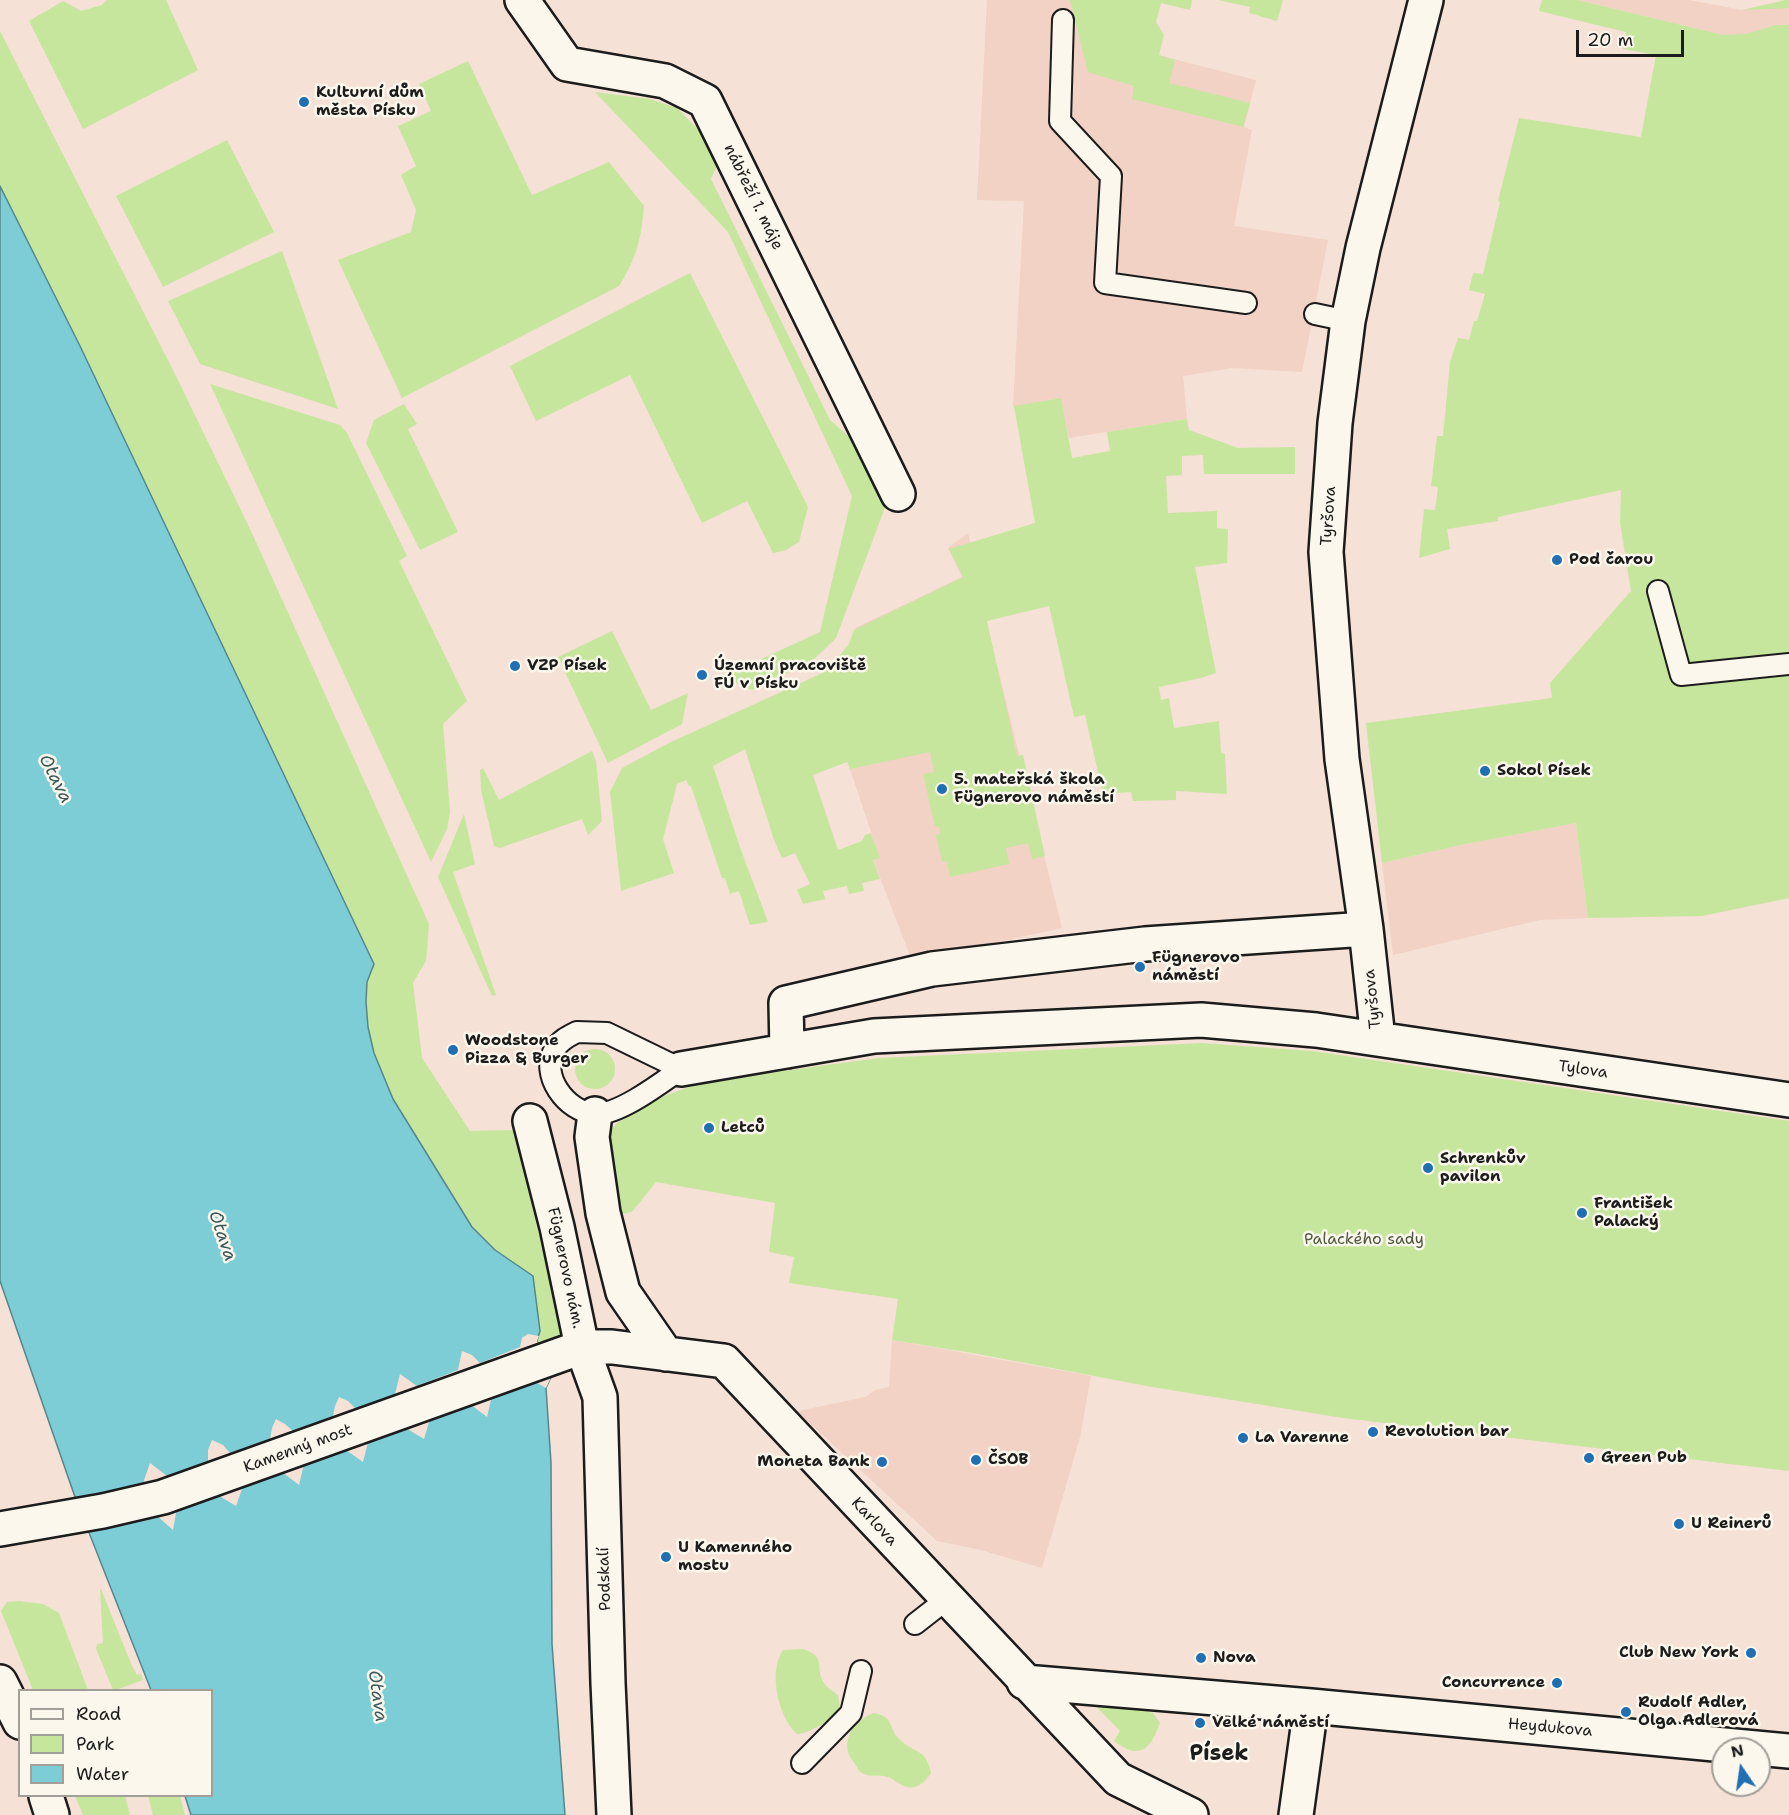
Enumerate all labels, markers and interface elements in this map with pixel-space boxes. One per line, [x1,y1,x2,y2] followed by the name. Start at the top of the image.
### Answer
[1579,18,1687,56] scale bar
[1587,28,1633,52] text: 20 m
[316,83,424,121] place label: Kulturní dům města Písku
[297,95,311,109] marker: Kulturní dům města Písku
[719,141,787,253] street label: nábřeží 1. máje
[1317,486,1341,546] street label: Tyršova
[1569,550,1653,570] place label: Pod čarou
[1550,553,1564,567] marker: Pod čarou
[527,656,607,676] place label: VZP Písek
[714,656,866,694] place label: Územní pracoviště FÚ v Písku
[508,659,522,673] marker: VZP Písek
[695,668,709,682] marker: Územní pracoviště FÚ v Písku
[34,751,76,807] water label: Otava
[1497,761,1591,781] place label: Sokol Písek
[1478,764,1492,778] marker: Sokol Písek
[954,770,1114,808] place label: 5. mateřská škola Fügnerovo náměstí
[935,782,949,796] marker: 5. mateřská škola Fügnerovo náměstí
[1152,948,1240,986] place label: Fügnerovo náměstí
[1133,960,1147,974] marker: Fügnerovo náměstí
[1360,968,1386,1030] street label: Tyršova
[465,1031,589,1069] place label: Woodstone Pizza & Burger
[446,1043,460,1057] marker: Woodstone Pizza & Burger
[1557,1057,1609,1083] street label: Tylova
[721,1118,765,1138] place label: Letců
[702,1121,716,1135] marker: Letců
[1440,1149,1526,1187] place label: Schrenkův pavilon
[1421,1161,1435,1175] marker: Schrenkův pavilon
[1594,1194,1673,1232] place label: František Palacký
[543,1206,587,1330] street label: Fügnerovo nám.
[1575,1206,1589,1220] marker: František Palacký
[203,1208,241,1264] water label: Otava
[1304,1230,1424,1250] park label: Palackého sady
[241,1420,355,1478] street label: Kamenný most
[1385,1422,1509,1442] place label: Revolution bar
[1366,1425,1380,1439] marker: Revolution bar
[1255,1428,1349,1448] place label: La Varenne
[1236,1431,1250,1445] marker: La Varenne
[1601,1448,1687,1468] place label: Green Pub
[988,1450,1029,1470] place label: ČSOB
[1582,1451,1596,1465] marker: Green Pub
[757,1452,870,1472] place label: Moneta Bank
[969,1453,983,1467] marker: ČSOB
[875,1455,889,1469] marker: Moneta Bank
[847,1494,901,1550] street label: Karlova
[1691,1514,1772,1534] place label: U Reinerů
[1672,1517,1686,1531] marker: U Reinerů
[678,1538,792,1576] place label: U Kamenného mostu
[594,1547,616,1611] street label: Podskalí
[659,1550,673,1564] marker: U Kamenného mostu
[1619,1643,1739,1663] place label: Club New York
[1744,1646,1758,1660] marker: Club New York
[1213,1648,1256,1668] place label: Nova
[1194,1651,1208,1665] marker: Nova
[363,1669,391,1723] water label: Otava
[1442,1673,1545,1693] place label: Concurrence
[1550,1676,1564,1690] marker: Concurrence
[18,1689,213,1797] legend
[1638,1693,1758,1731] place label: Rudolf Adler, Olga Adlerová
[76,1702,121,1726] text: Road
[1619,1705,1633,1719] marker: Rudolf Adler, Olga Adlerová
[1212,1713,1329,1733] place label: Velké náměstí
[1507,1715,1593,1741] street label: Heydukova
[1193,1716,1207,1730] marker: Velké náměstí
[76,1732,115,1756] text: Park
[1711,1737,1771,1797] north arrow
[1729,1739,1746,1763] text: N
[1189,1741,1249,1767] district label: Písek
[76,1762,129,1786] text: Water

